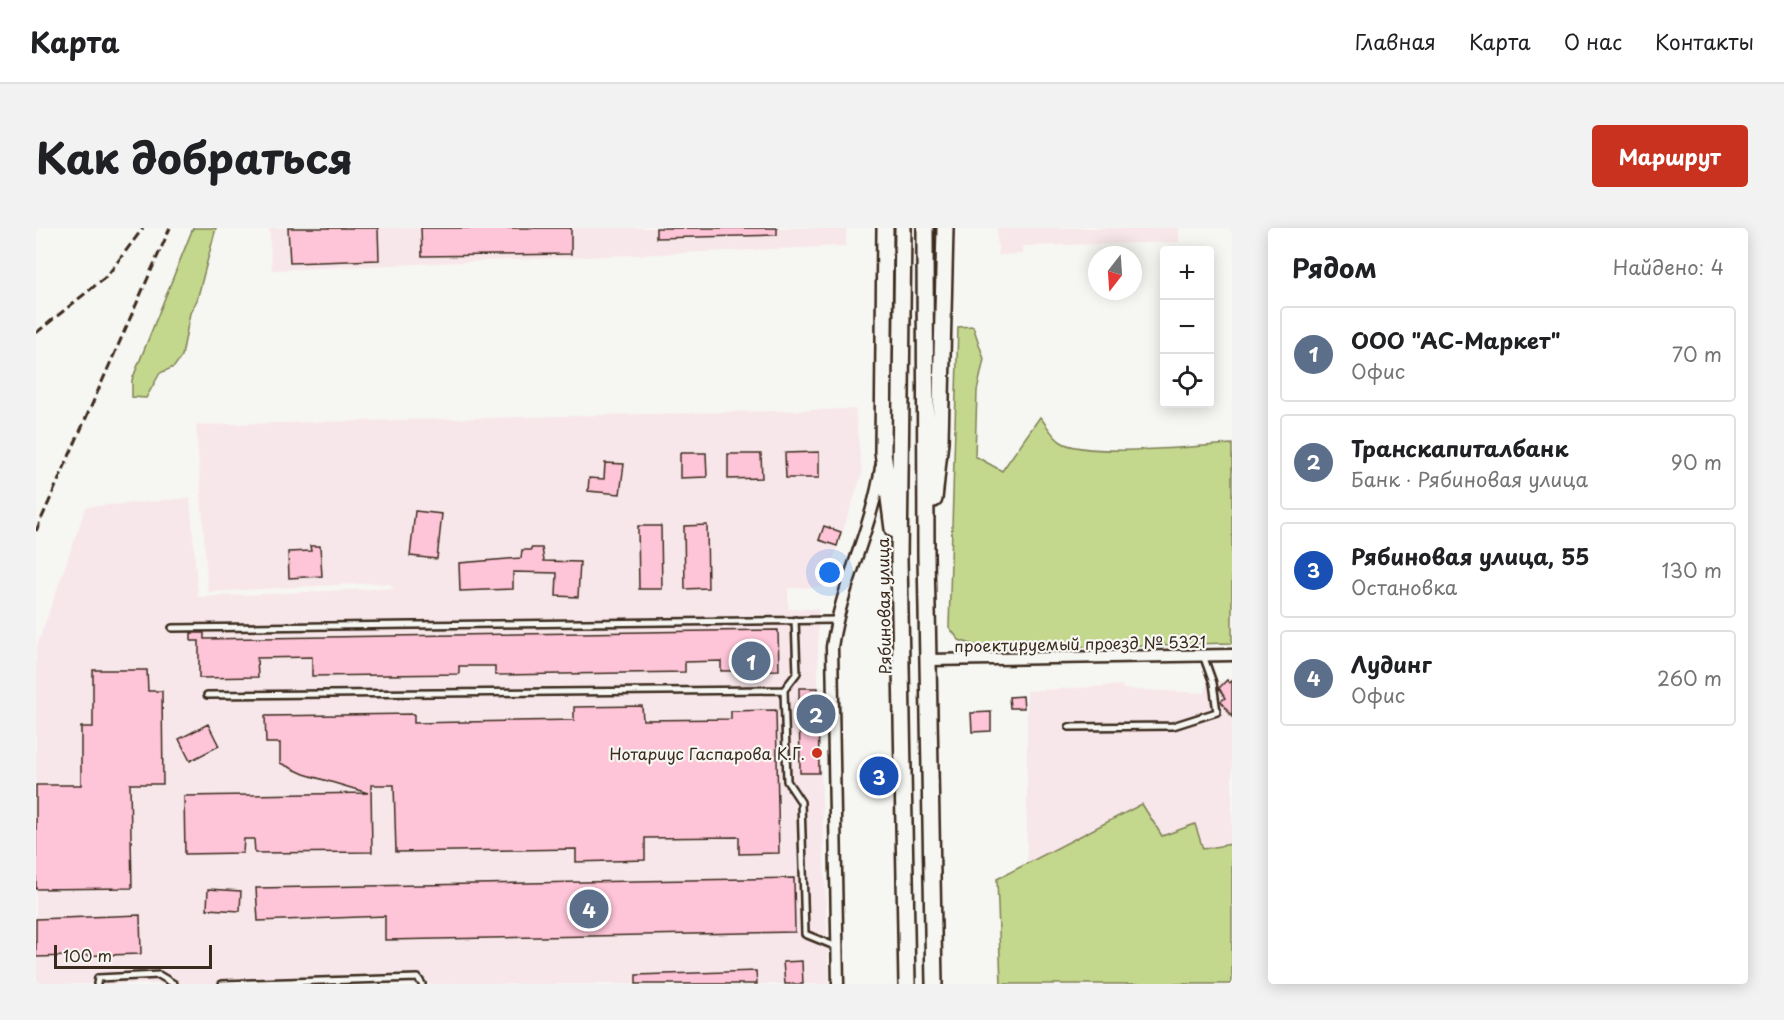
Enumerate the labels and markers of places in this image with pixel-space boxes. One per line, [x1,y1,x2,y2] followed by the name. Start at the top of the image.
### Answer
[732,638,770,684] pin: 1
[796,692,836,736] pin: 2
[609,741,805,765] place label: Нотариус Гаспарова К.Г.
[810,746,824,760] marker: Нотариус Гаспарова К.Г.
[860,754,898,798] pin: 3
[570,886,608,932] pin: 4

